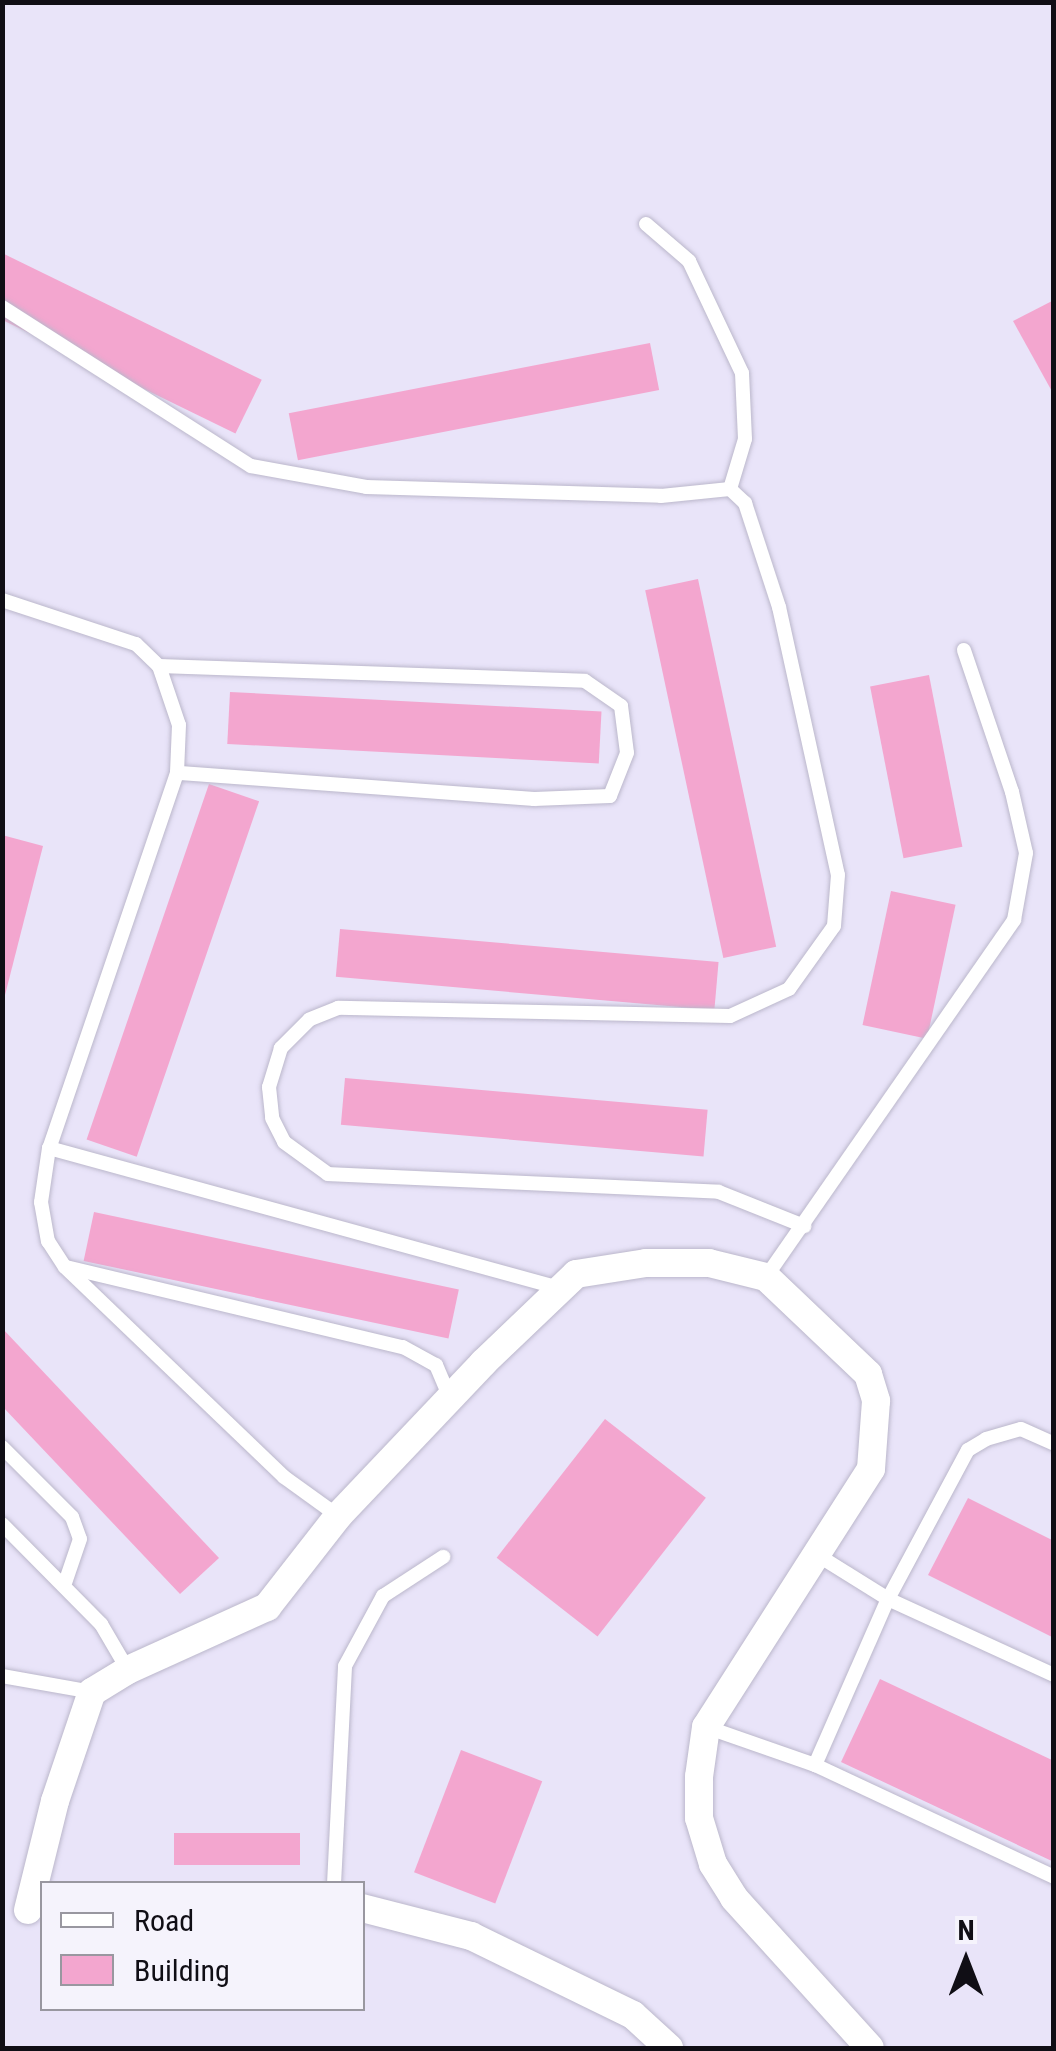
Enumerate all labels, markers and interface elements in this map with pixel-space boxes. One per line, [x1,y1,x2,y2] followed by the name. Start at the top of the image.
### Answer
[40,1881,365,2011] legend
[134,1903,194,1938] text: Road
[916,1911,1016,2011] north arrow
[957,1914,975,1947] text: N
[134,1953,230,1988] text: Building

